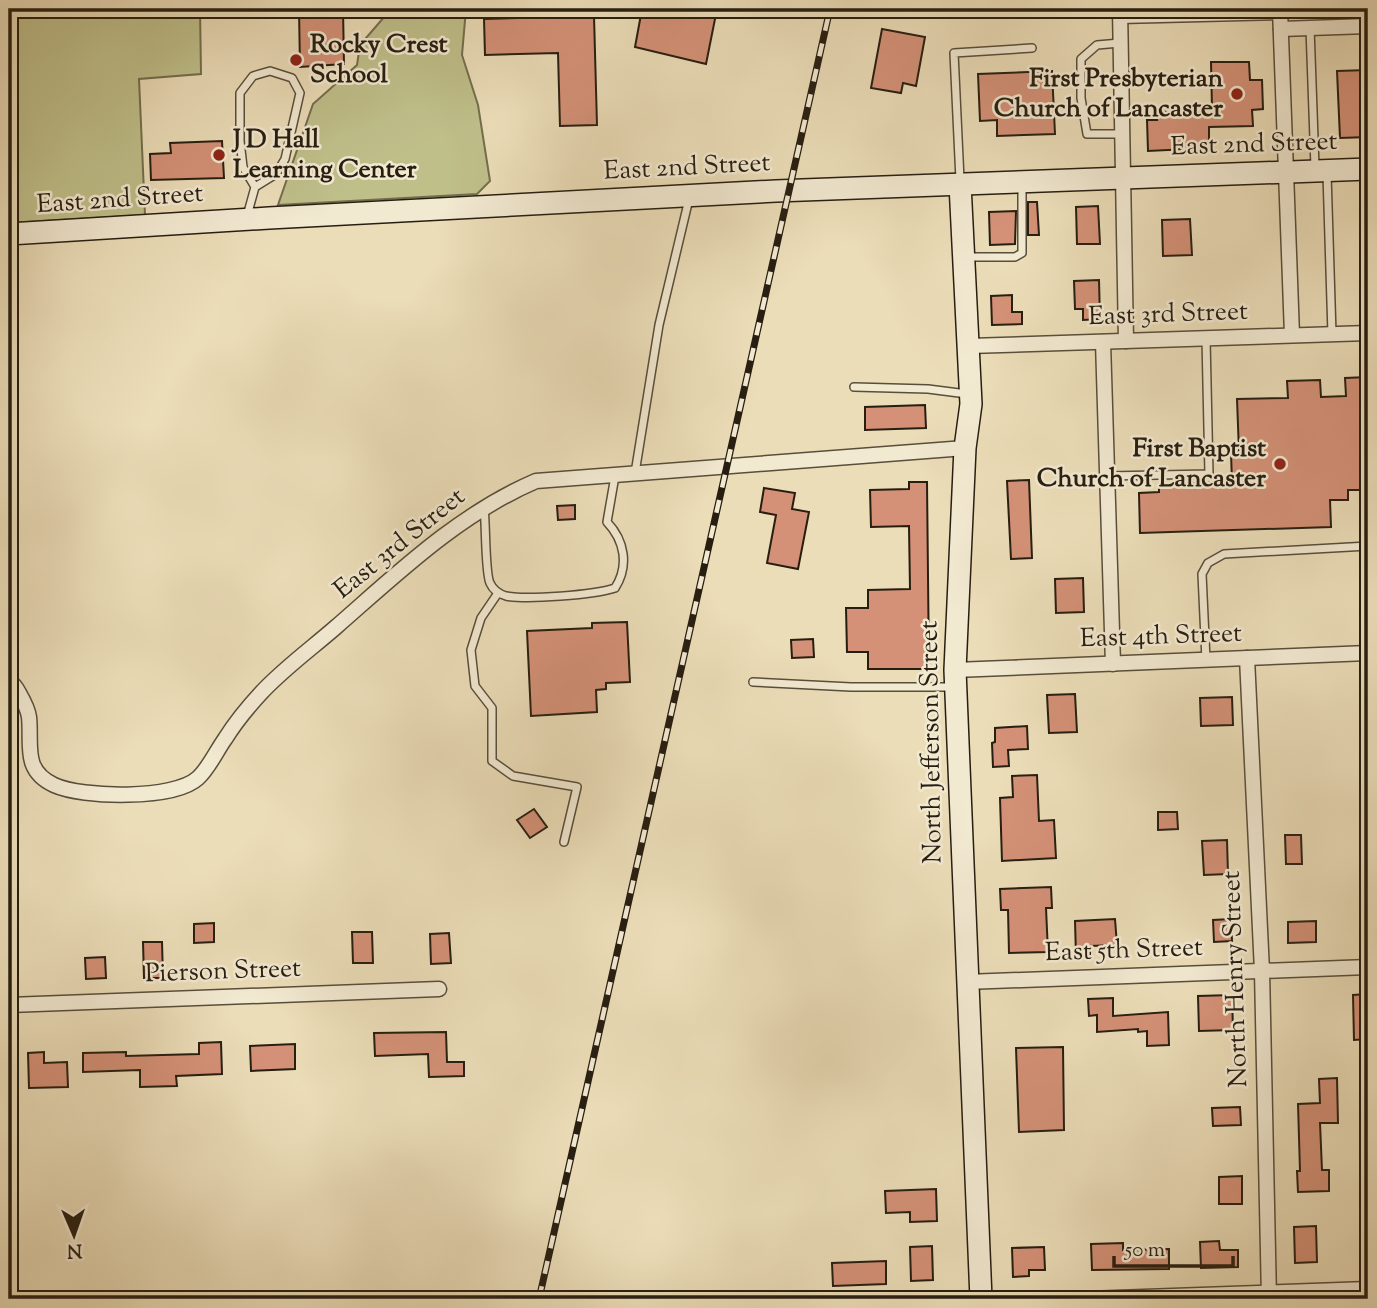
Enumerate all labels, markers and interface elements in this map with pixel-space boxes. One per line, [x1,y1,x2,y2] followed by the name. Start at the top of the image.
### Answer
[310,27,448,94] place label: Rocky Crest School
[288,52,304,68] marker: Rocky Crest School
[994,61,1224,128] place label: First Presbyterian Church of Lancaster
[1229,86,1245,102] marker: First Presbyterian Church of Lancaster
[231,122,417,189] place label: J D Hall Learning Center
[1170,124,1338,166] street label: East 2nd Street
[603,145,771,191] street label: East 2nd Street
[211,147,227,163] marker: J D Hall Learning Center
[35,176,205,224] street label: East 2nd Street
[1088,294,1249,336] street label: East 3rd Street
[1037,431,1266,498] place label: First Baptist Church of Lancaster
[1272,456,1288,472] marker: First Baptist Church of Lancaster
[326,479,474,609] street label: East 3rd Street
[1079,616,1243,658] street label: East 4th Street
[911,620,953,864] street label: North Jefferson Street
[1214,870,1258,1088] street label: North Henry Street
[1044,930,1204,972] street label: East 5th Street
[144,951,302,993] street label: Pierson Street
[38,1200,108,1270] north arrow
[1114,1224,1234,1268] scale bar
[66,1236,83,1263] text: N
[1124,1236,1165,1266] text: 50 m

